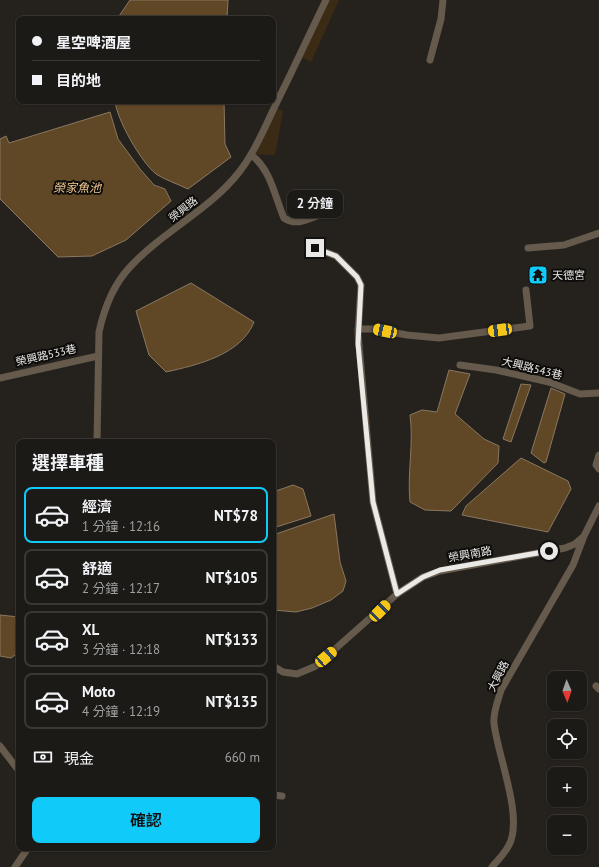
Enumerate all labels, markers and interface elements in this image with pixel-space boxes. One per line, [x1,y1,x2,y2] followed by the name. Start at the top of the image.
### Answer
[56,33,131,52] text: 星空啤酒屋
[56,71,101,90] text: 目的地
[53,180,103,195] water label: 榮家魚池
[287,190,343,218] callout: 2 分鐘
[166,193,200,225] street label: 榮興路
[297,195,333,212] text: 2 分鐘
[306,239,324,257] route end
[527,264,549,286] temple icon: 天德宮
[552,268,585,282] place label: 天德宮
[487,322,513,338] car
[372,323,398,339] car
[14,341,78,369] street label: 榮興路533巷
[500,354,564,382] street label: 大興路543巷
[32,451,104,474] text: 選擇車種
[34,497,70,533] icon: car
[82,497,112,516] text: 經濟
[214,506,258,525] text: NT$78
[82,518,160,535] text: 1 分鐘 · 12:16
[540,542,558,560] route start
[447,543,493,565] street label: 榮興南路
[34,559,70,595] icon: car
[82,559,112,578] text: 舒適
[206,568,258,587] text: NT$105
[82,580,160,597] text: 2 分鐘 · 12:17
[367,598,393,624] car
[82,620,99,639] text: XL
[34,621,70,657] icon: car
[206,630,258,649] text: NT$133
[82,641,160,658] text: 3 分鐘 · 12:18
[313,645,339,669] car
[484,658,512,694] street label: 大興路
[547,671,587,711] north arrow
[547,671,587,855] map controls
[82,682,115,701] text: Moto
[34,683,70,719] icon: car
[206,692,258,711] text: NT$135
[82,703,160,720] text: 4 分鐘 · 12:19
[547,719,587,759] button: locate
[32,746,54,768] icon: cash
[64,749,94,768] text: 現金
[225,749,260,766] text: 660 m
[547,767,587,807] button: +
[32,797,260,843] button: 確認
[547,815,587,855] button: −

